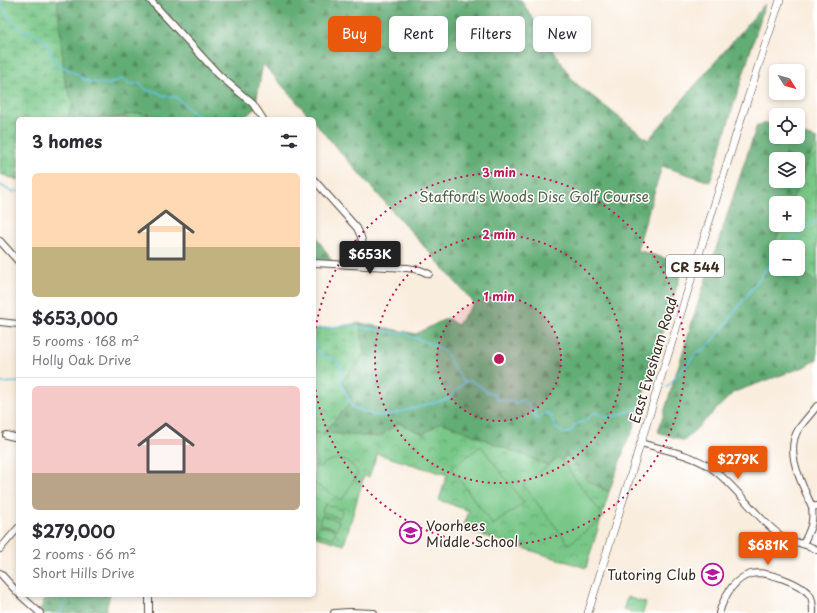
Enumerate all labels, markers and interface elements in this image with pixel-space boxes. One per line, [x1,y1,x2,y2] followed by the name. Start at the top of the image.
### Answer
[328,16,381,52] chip: Buy
[389,16,448,52] chip: Rent
[456,16,525,52] chip: Filters
[533,16,591,52] chip: New
[769,64,805,100] north arrow
[769,64,805,276] map controls
[769,108,805,144] button: locate
[32,128,102,154] text: 3 homes
[278,130,300,152] icon: filters
[769,152,805,188] button: layers
[482,163,516,181] text: 3 min
[419,186,649,207] park label: Stafford's Woods Disc Golf Course
[769,196,805,232] button: +
[130,199,202,271] icon: home
[482,225,516,243] text: 2 min
[769,240,805,276] button: −
[342,241,398,275] pin: $653K
[349,244,391,263] text: $653K
[666,255,724,277] road number: CR 544
[483,287,515,305] text: 1 min
[624,294,682,426] street label: East Evesham Road
[32,305,118,331] text: $653,000
[32,331,139,350] text: 5 rooms · 168 m²
[32,350,131,369] text: Holly Oak Drive
[492,352,506,366] centre of rings
[130,412,202,484] icon: home
[710,446,766,480] pin: $279K
[717,449,759,468] text: $279K
[426,515,518,552] place label: Voorhees Middle School
[32,518,115,544] text: $279,000
[398,520,424,546] school or university icon: Voorhees Middle School
[740,532,796,566] pin: $681K
[748,535,788,554] text: $681K
[32,544,136,563] text: 2 rooms · 66 m²
[699,561,725,587] school or university icon: Tutoring Club
[32,563,135,582] text: Short Hills Drive
[607,564,696,585] place label: Tutoring Club

